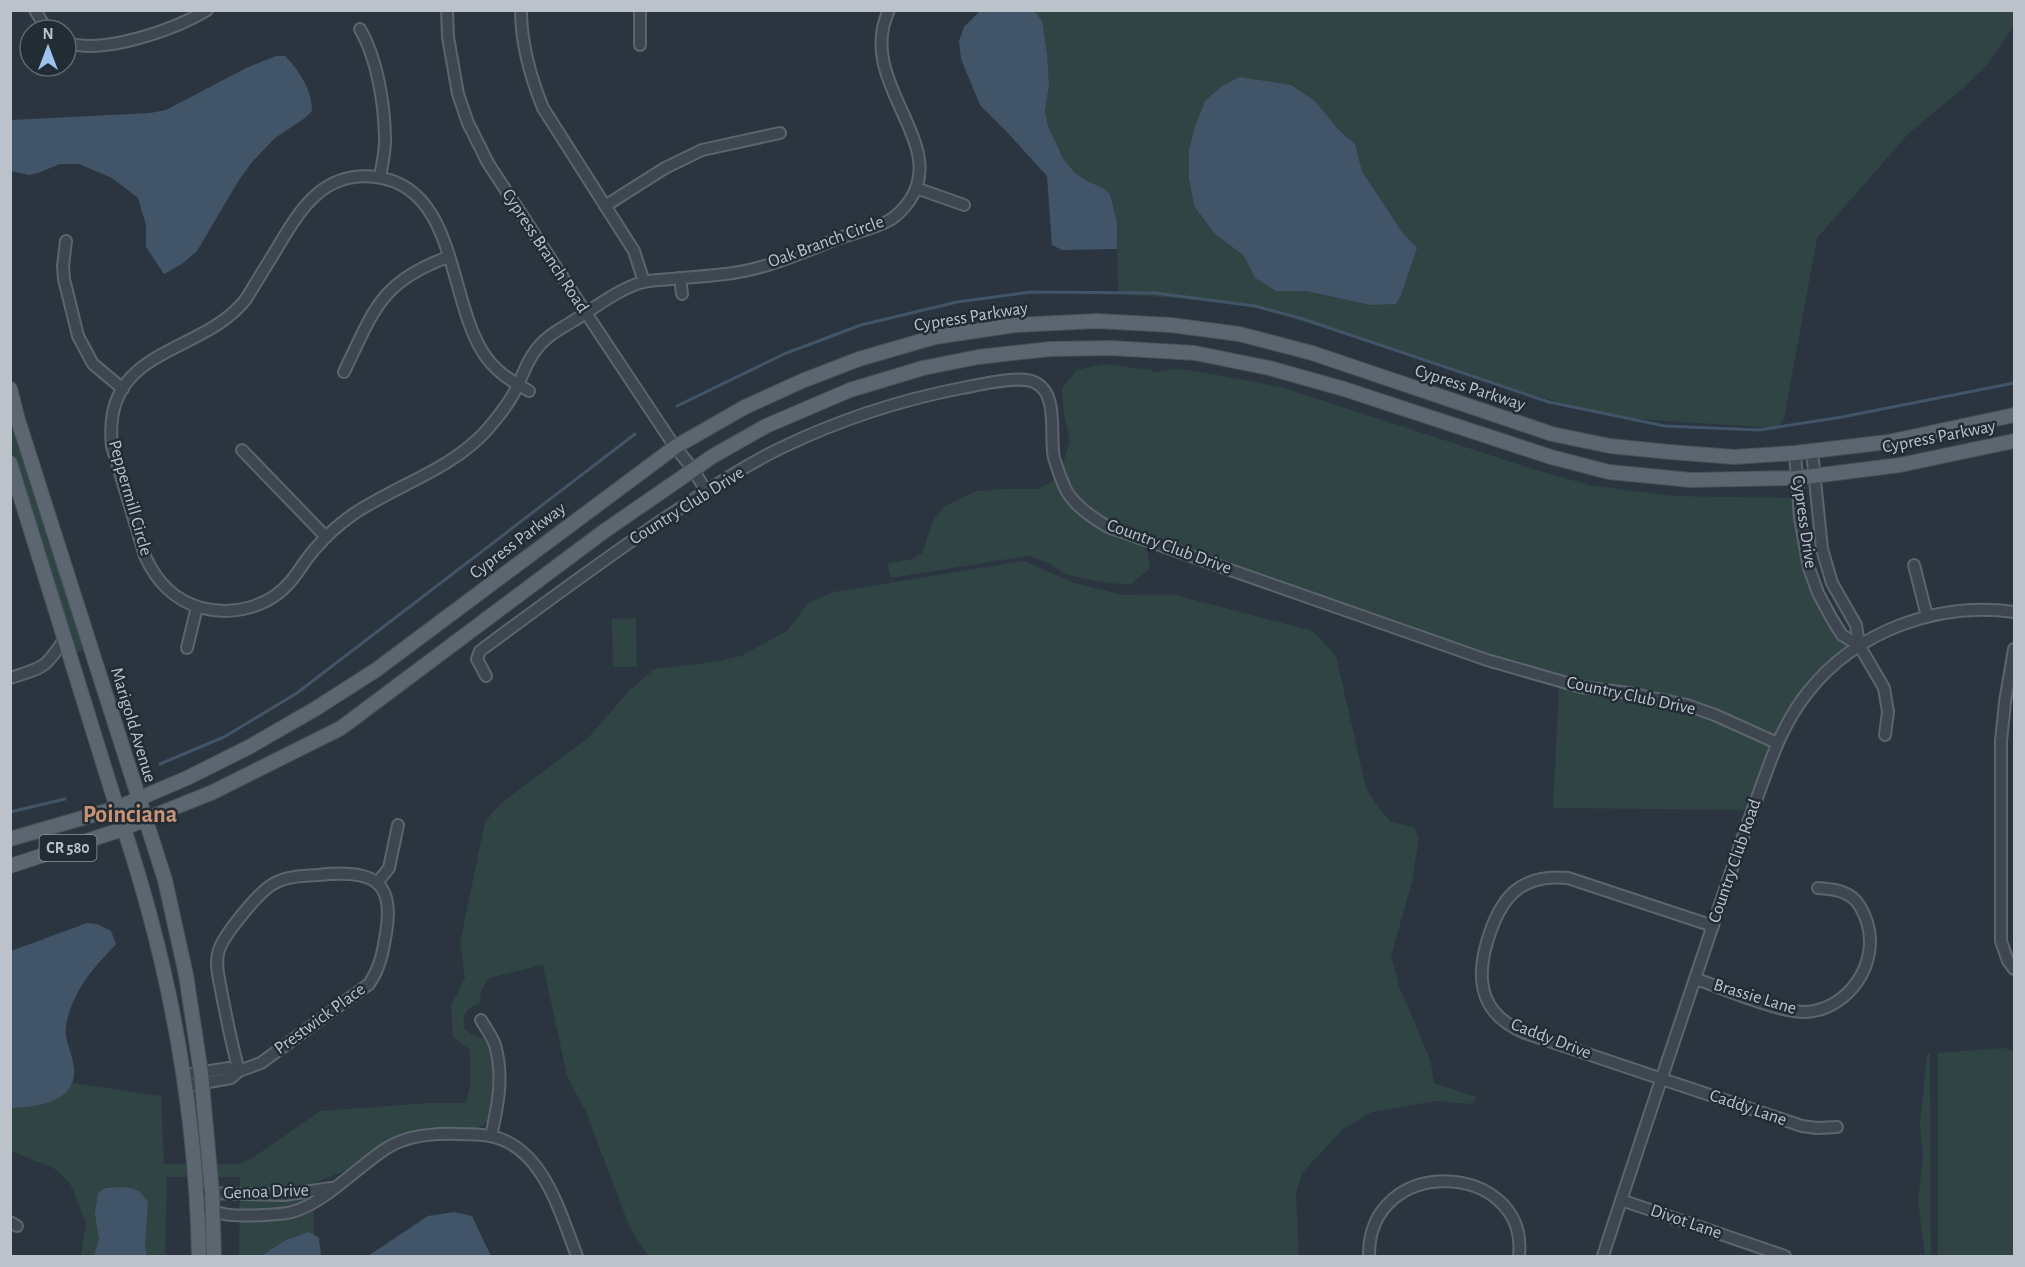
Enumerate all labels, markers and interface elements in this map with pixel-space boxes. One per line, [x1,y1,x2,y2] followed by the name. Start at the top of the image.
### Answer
[18,18,78,78] north arrow
[42,26,54,42] text: N
[498,186,592,316] street label: Cypress Branch Road
[766,213,886,271] street label: Oak Branch Circle
[913,299,1029,335] street label: Cypress Parkway
[1413,362,1528,414] street label: Cypress Parkway
[1881,417,1997,457] street label: Cypress Parkway
[105,438,155,558] street label: Peppermill Circle
[627,464,747,548] street label: Country Club Drive
[1789,474,1819,570] street label: Cypress Drive
[467,499,570,583] street label: Cypress Parkway
[1104,516,1234,578] street label: Country Club Drive
[107,665,159,785] street label: Marigold Avenue
[1565,674,1697,718] street label: Country Club Drive
[1705,797,1765,925] street label: Country Club Road
[83,803,177,827] district label: Poinciana
[40,835,97,861] road number: CR 580
[1711,976,1799,1018] street label: Brassie Lane
[271,980,369,1058] street label: Prestwick Place
[1508,1015,1594,1063] street label: Caddy Drive
[1707,1086,1789,1130] street label: Caddy Lane
[223,1182,309,1202] street label: Genoa Drive
[1648,1201,1724,1243] street label: Divot Lane

